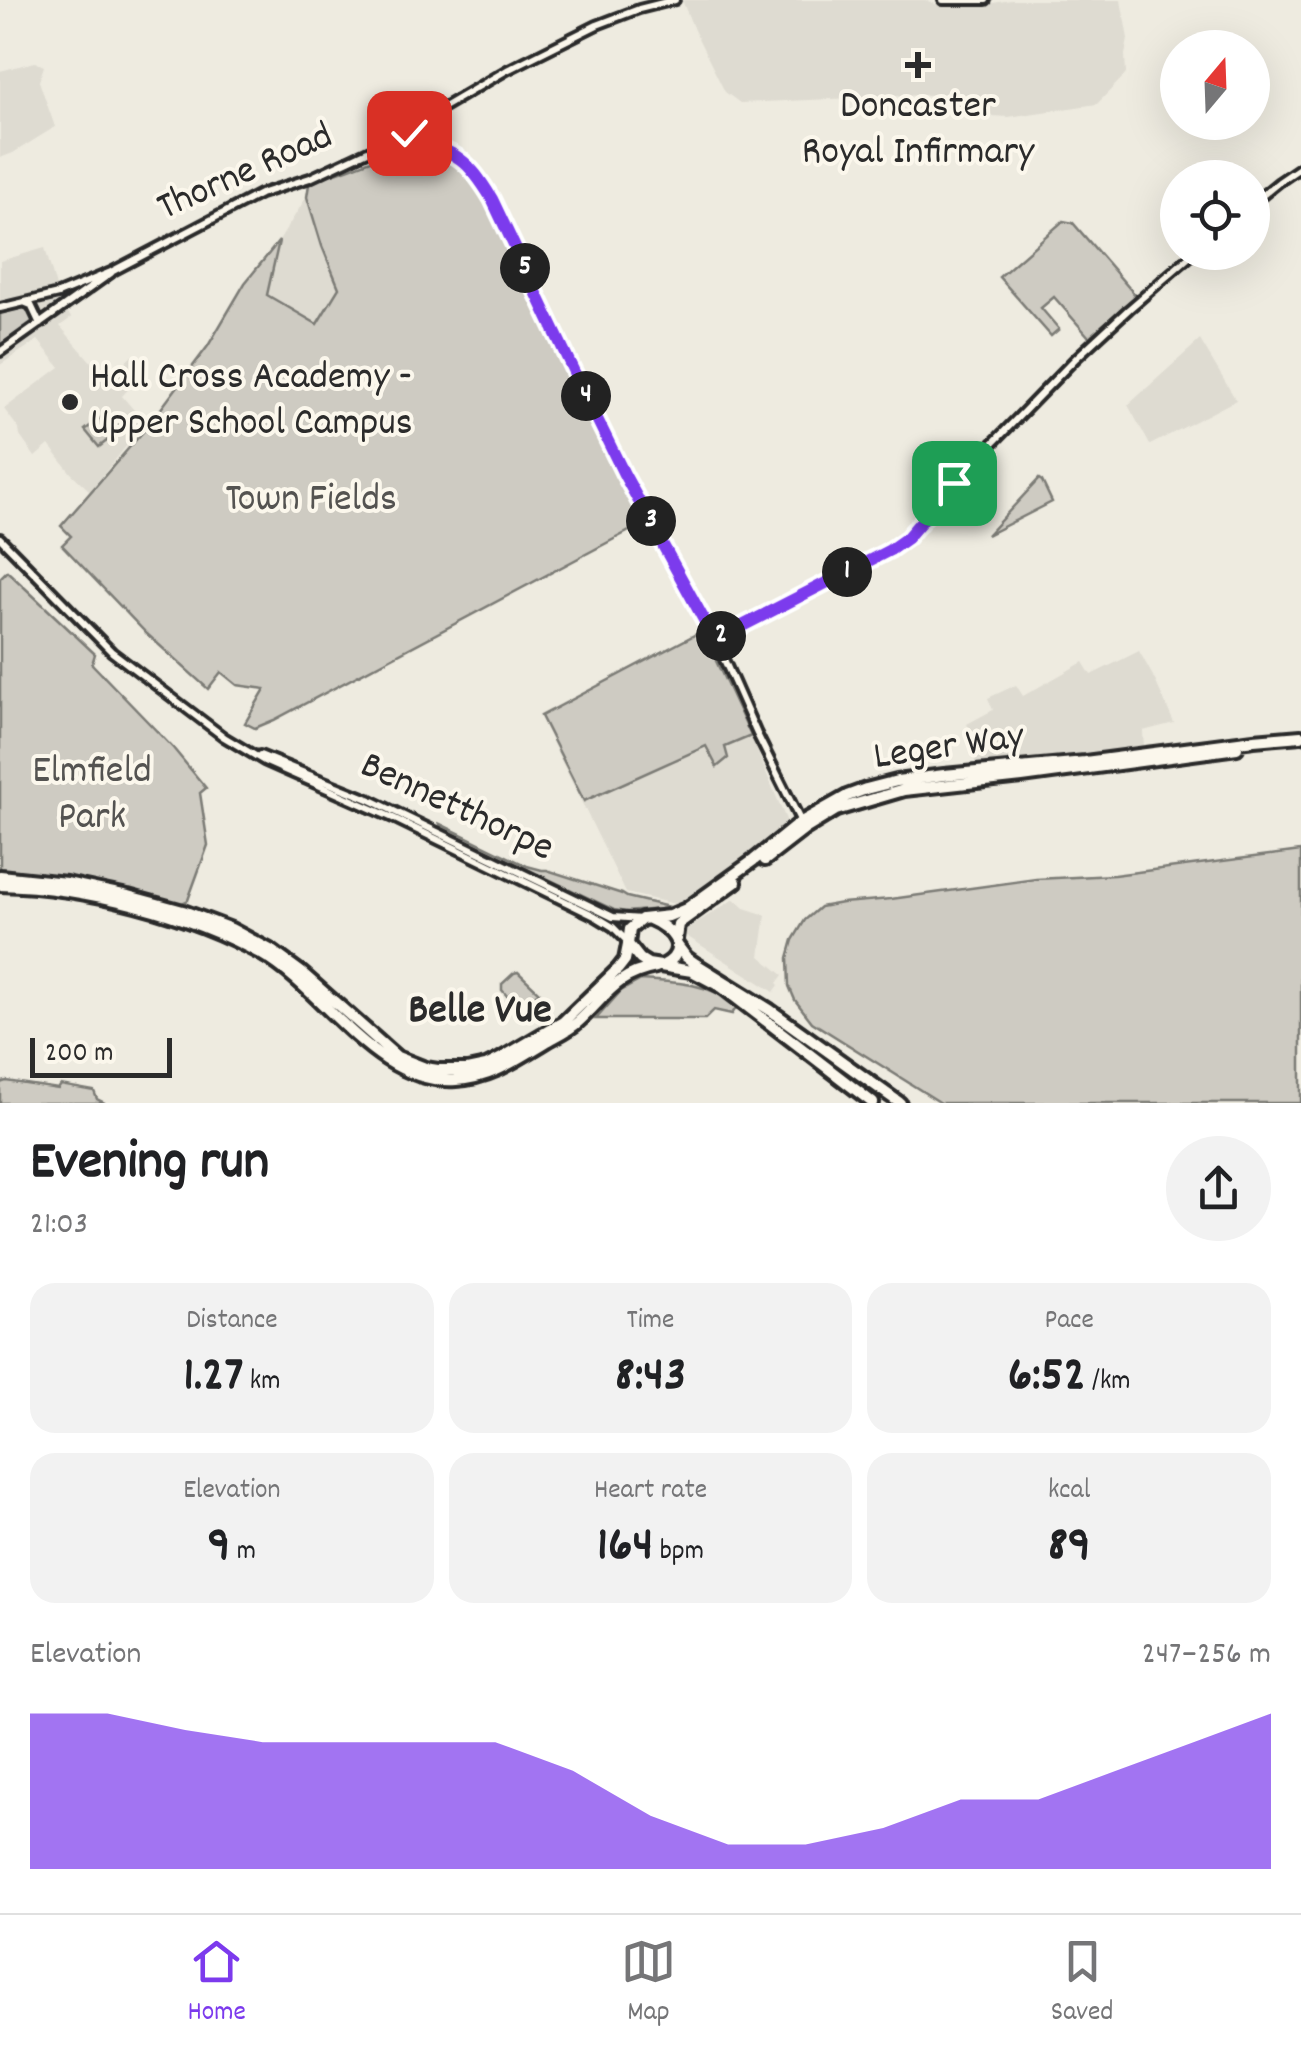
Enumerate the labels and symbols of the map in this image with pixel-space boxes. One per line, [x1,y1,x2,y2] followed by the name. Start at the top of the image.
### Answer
[1160,30,1270,140] north arrow
[905,52,931,78] marker: Doncaster Royal Infirmary
[802,80,1035,183] place label: Doncaster Royal Infirmary
[367,91,452,176] pin
[149,110,343,238] street label: Thorne Road
[500,243,550,293] pin: 5
[90,351,413,454] place label: Hall Cross Academy - Upper School Campus
[561,371,611,421] pin: 4
[59,391,81,413] marker: Hall Cross Academy - Upper School Campus
[912,441,997,526] pin
[225,473,397,530] park label: Town Fields
[626,496,676,546] pin: 3
[822,547,872,597] pin: 1
[696,611,746,661] pin: 2
[870,710,1029,788] street label: Leger Way
[350,739,562,879] street label: Bennetthorpe
[32,745,152,848] park label: Elmfield Park
[408,983,552,1043] district label: Belle Vue
[30,1033,172,1078] scale bar

